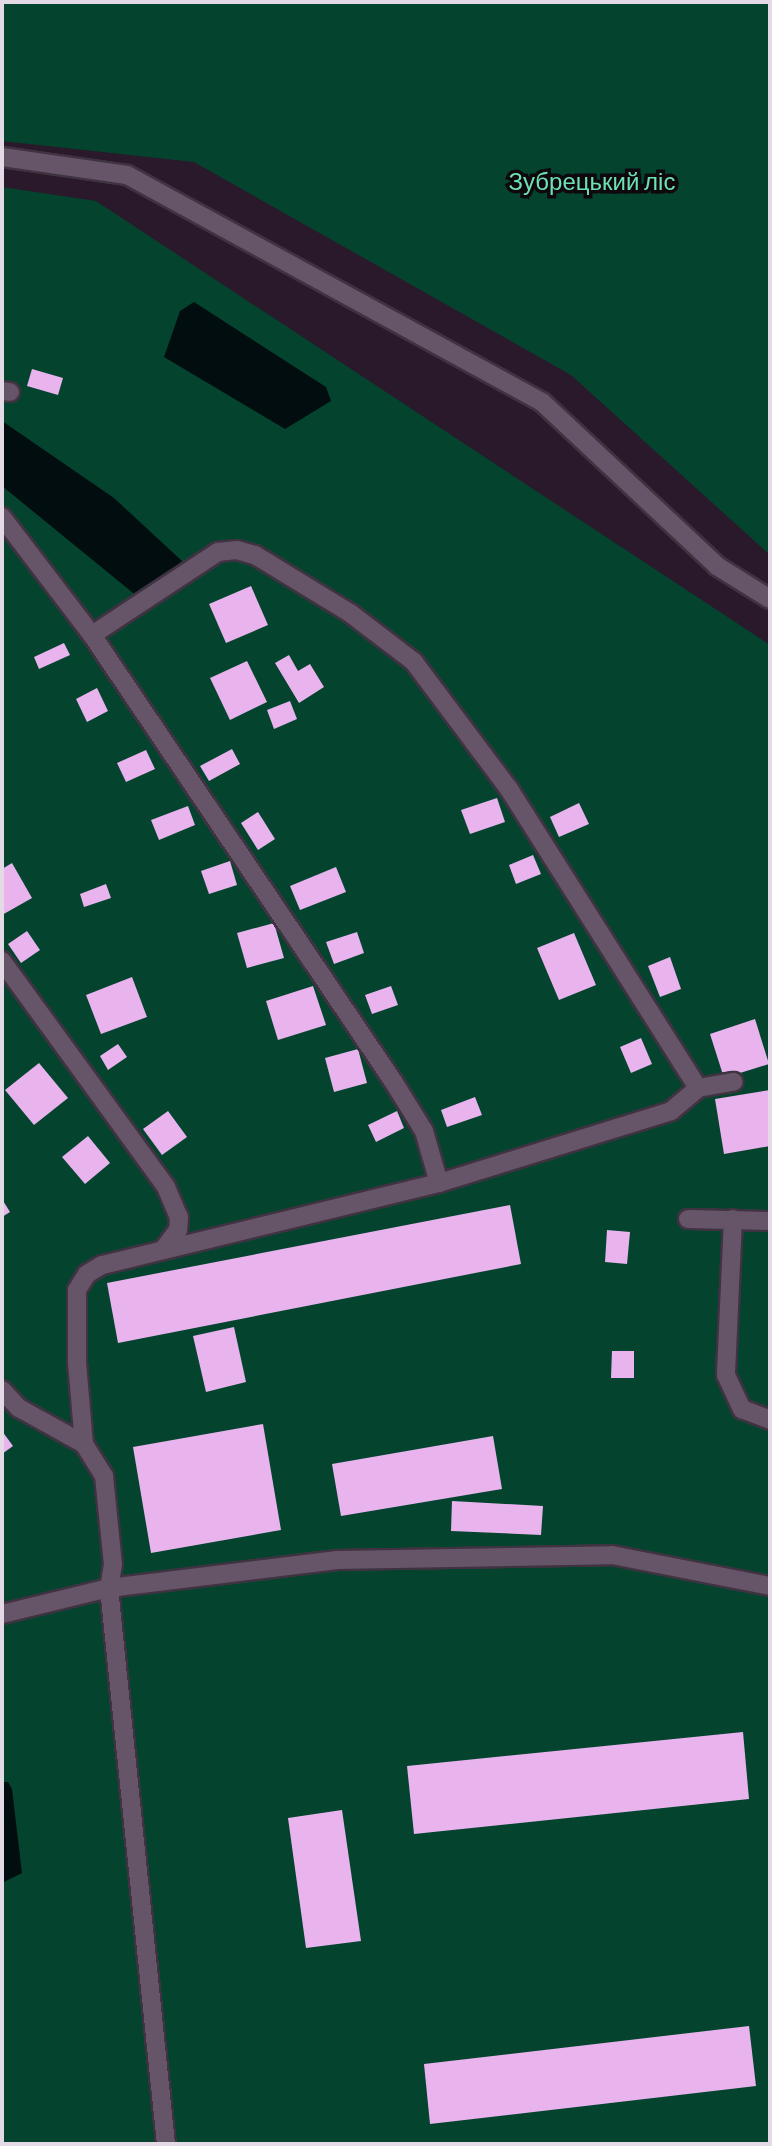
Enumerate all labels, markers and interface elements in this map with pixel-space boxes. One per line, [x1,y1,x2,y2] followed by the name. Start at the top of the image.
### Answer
[509,167,675,195] park label: Зубрецький ліс

